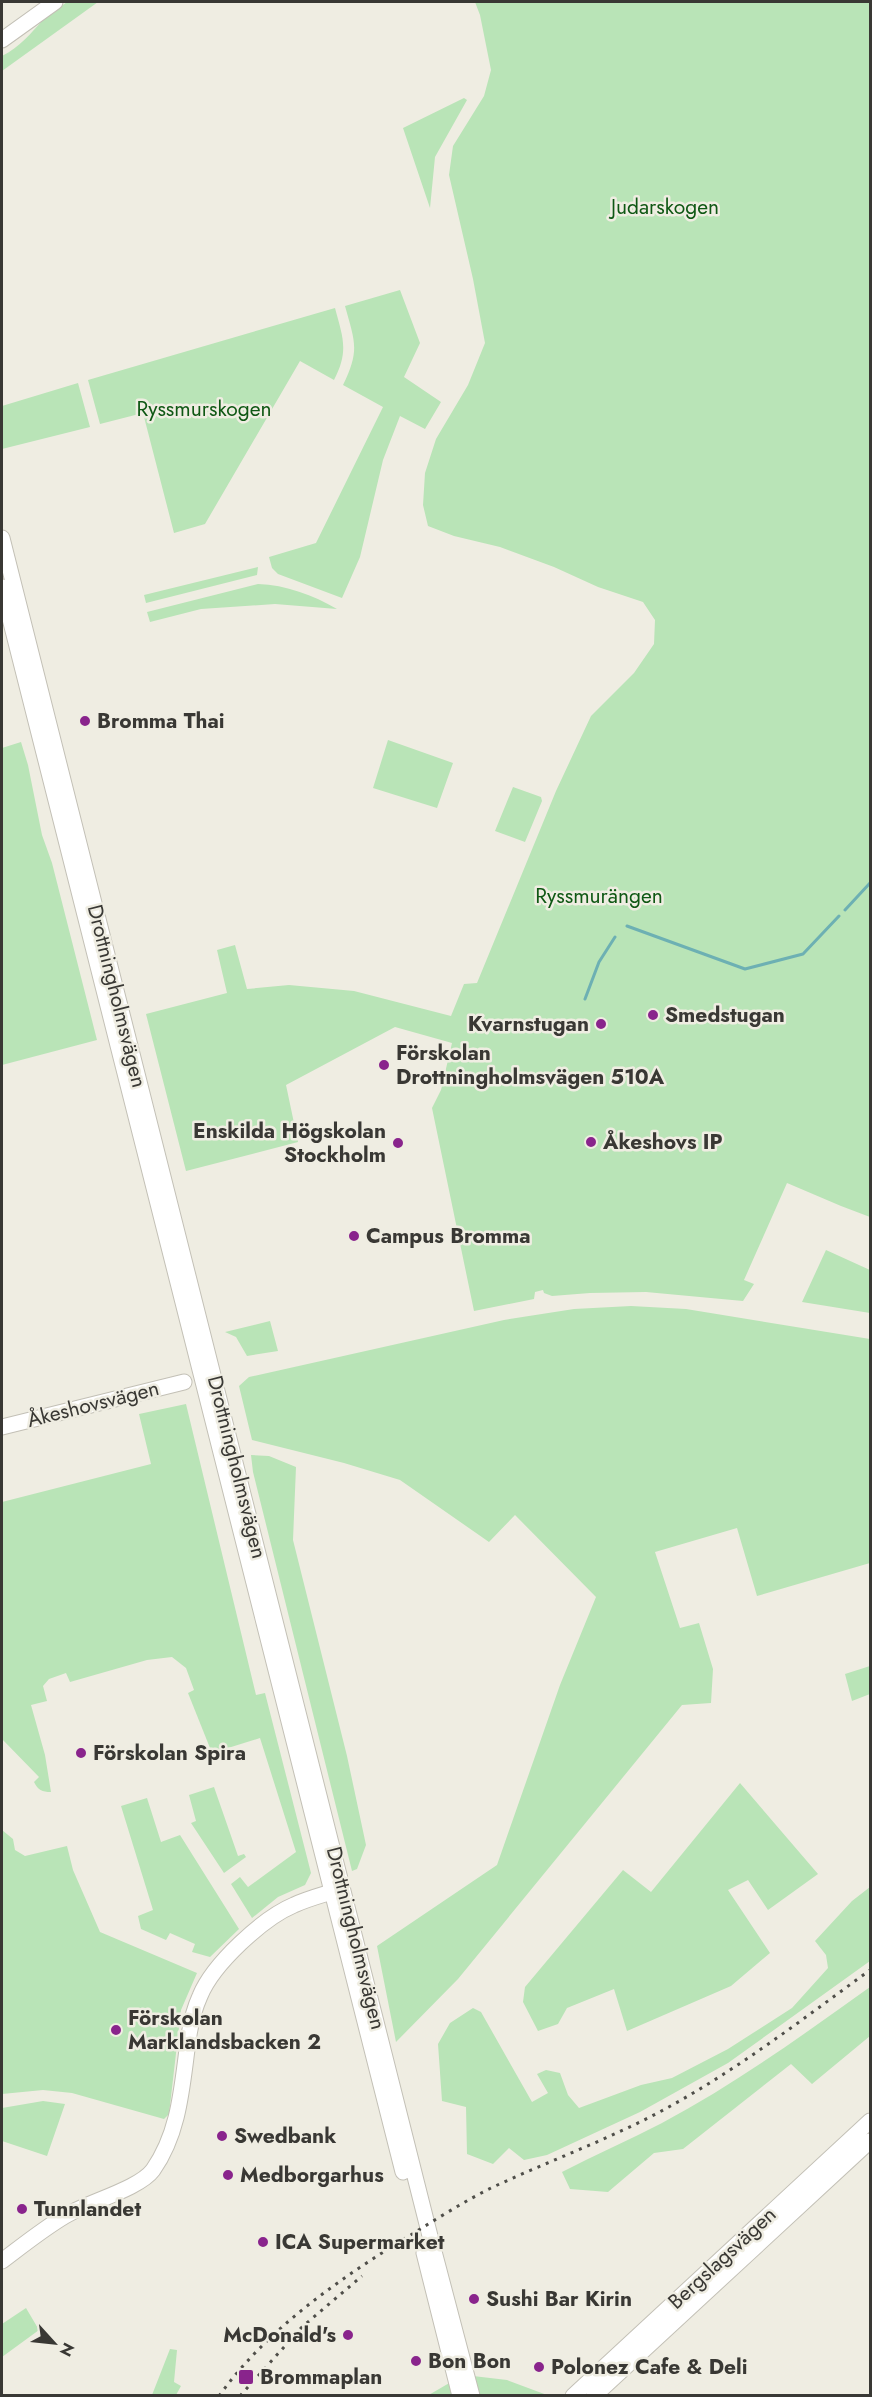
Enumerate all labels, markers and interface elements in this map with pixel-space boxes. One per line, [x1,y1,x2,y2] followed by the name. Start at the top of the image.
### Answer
[608,192,719,222] park label: Judarskogen
[136,394,272,424] park label: Ryssmurskogen
[97,706,225,736] place label: Bromma Thai
[78,714,92,728] marker: Bromma Thai
[535,881,663,911] park label: Ryssmurängen
[80,901,154,1091] street label: Drottningholmsvägen
[665,1000,785,1030] place label: Smedstugan
[646,1008,660,1022] marker: Smedstugan
[468,1009,589,1039] place label: Kvarnstugan
[594,1017,608,1031] marker: Kvarnstugan
[396,1038,665,1092] place label: Förskolan Drottningholmsvägen 510A
[377,1058,391,1072] marker: Förskolan Drottningholmsvägen 510A
[193,1116,386,1170] place label: Enskilda Högskolan Stockholm
[602,1127,723,1157] place label: Åkeshovs IP
[584,1135,598,1149] marker: Åkeshovs IP
[391,1136,405,1150] marker: Enskilda Högskolan Stockholm
[366,1221,531,1251] place label: Campus Bromma
[347,1229,361,1243] marker: Campus Bromma
[200,1372,274,1562] street label: Drottningholmsvägen
[24,1373,162,1435] street label: Åkeshovsvägen
[93,1738,246,1768] place label: Förskolan Spira
[74,1746,88,1760] marker: Förskolan Spira
[319,1843,393,2033] street label: Drottningholmsvägen
[128,2003,321,2057] place label: Förskolan Marklandsbacken 2
[109,2023,123,2037] marker: Förskolan Marklandsbacken 2
[234,2121,336,2151] place label: Swedbank
[215,2129,229,2143] marker: Swedbank
[240,2160,384,2190] place label: Medborgarhus
[221,2168,235,2182] marker: Medborgarhus
[34,2194,141,2224] place label: Tunnlandet
[661,2200,783,2316] street label: Bergslagsvägen
[15,2202,29,2216] marker: Tunnlandet
[275,2227,445,2257] place label: ICA Supermarket
[256,2235,270,2249] marker: ICA Supermarket
[486,2284,632,2314] place label: Sushi Bar Kirin
[467,2292,481,2306] marker: Sushi Bar Kirin
[24,2313,84,2373] north arrow
[223,2320,336,2350] place label: McDonald's
[341,2328,355,2342] marker: McDonald's
[54,2339,80,2360] text: N
[428,2346,511,2376] place label: Bon Bon
[551,2352,748,2382] place label: Polonez Cafe & Deli
[409,2354,423,2368] marker: Bon Bon
[532,2360,546,2374] marker: Polonez Cafe & Deli
[260,2362,382,2392] place label: Brommaplan
[237,2368,255,2386] marker: Brommaplan

